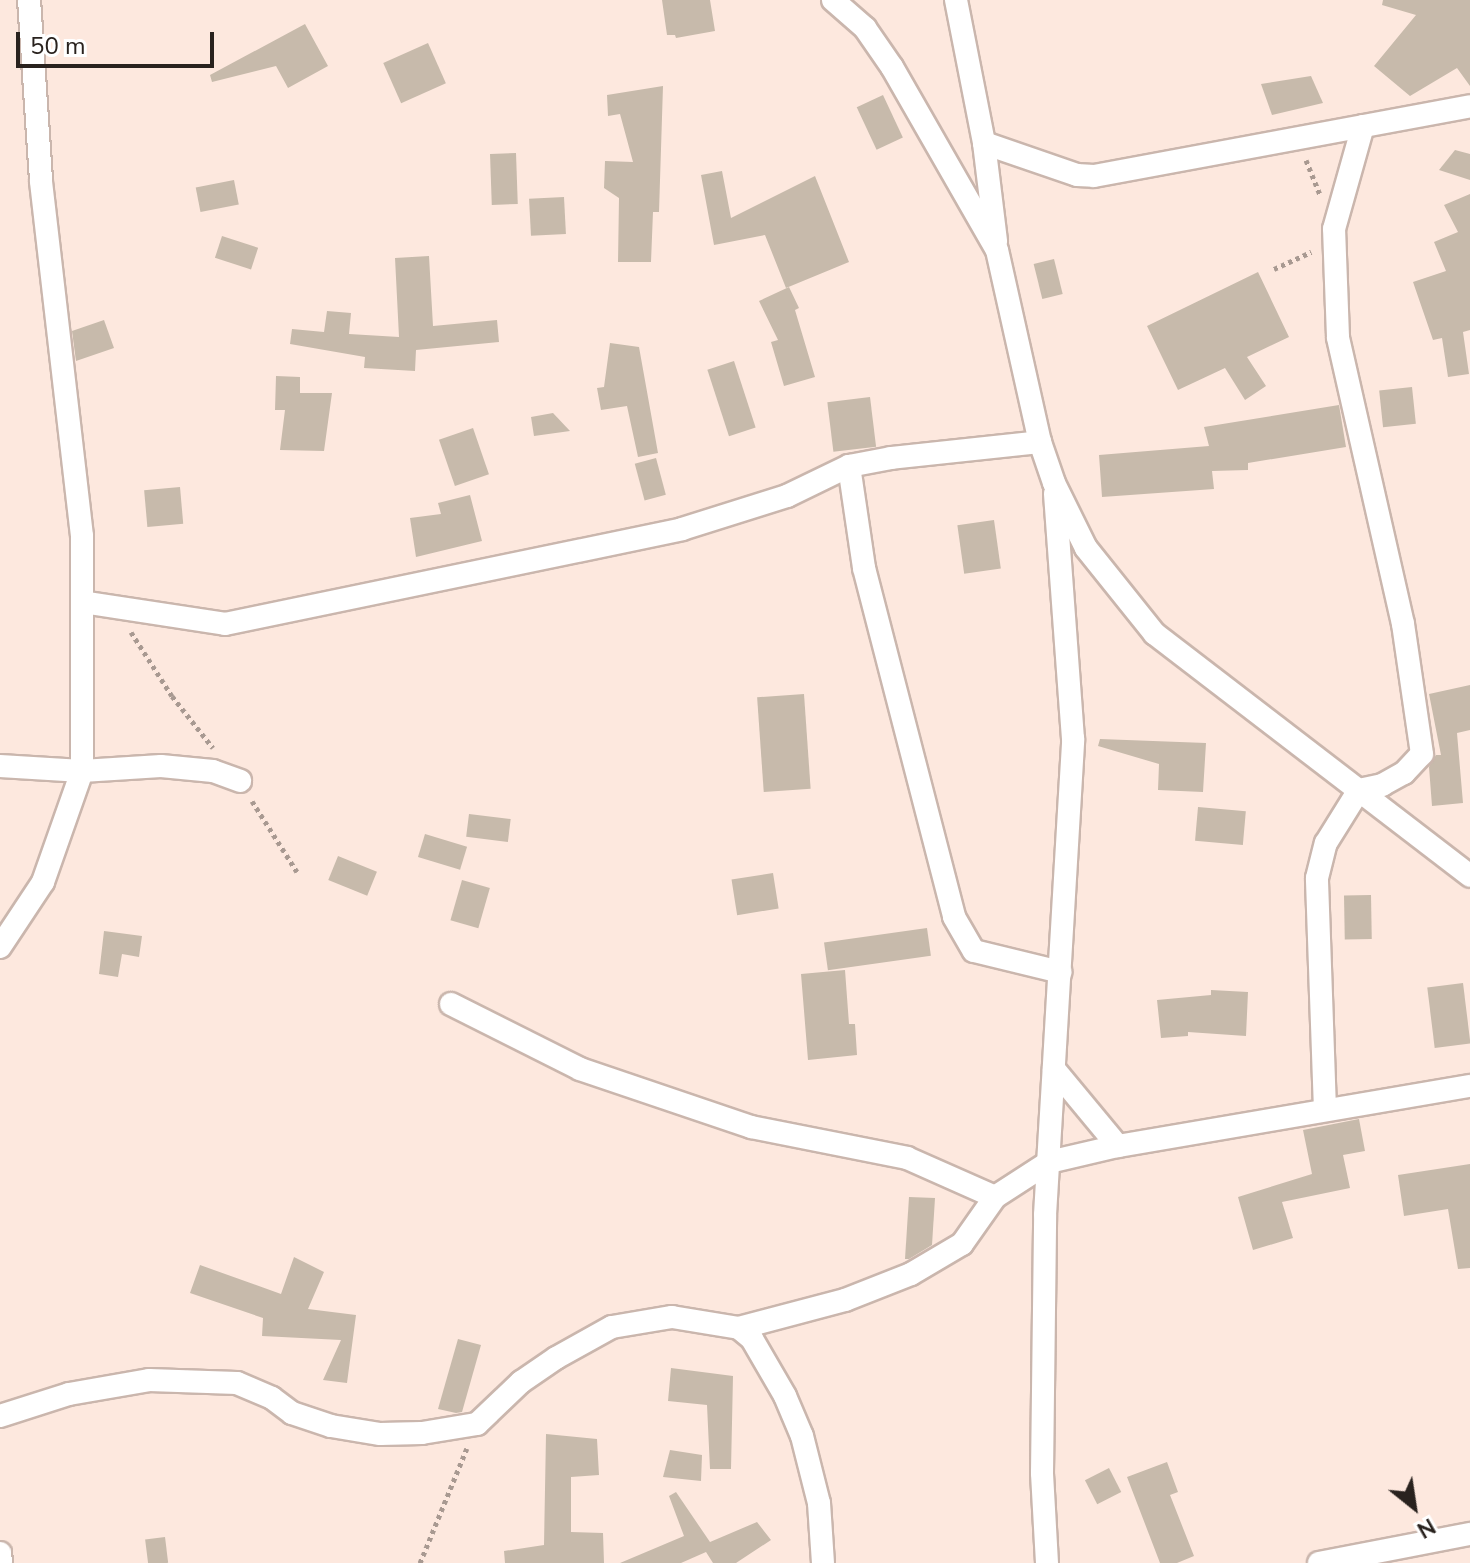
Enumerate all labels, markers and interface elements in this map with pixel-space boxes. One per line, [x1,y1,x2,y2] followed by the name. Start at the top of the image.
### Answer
[20,16,218,66] scale bar
[30,30,86,62] text: 50 m
[1374,1467,1454,1547] north arrow
[1411,1511,1441,1545] text: N

